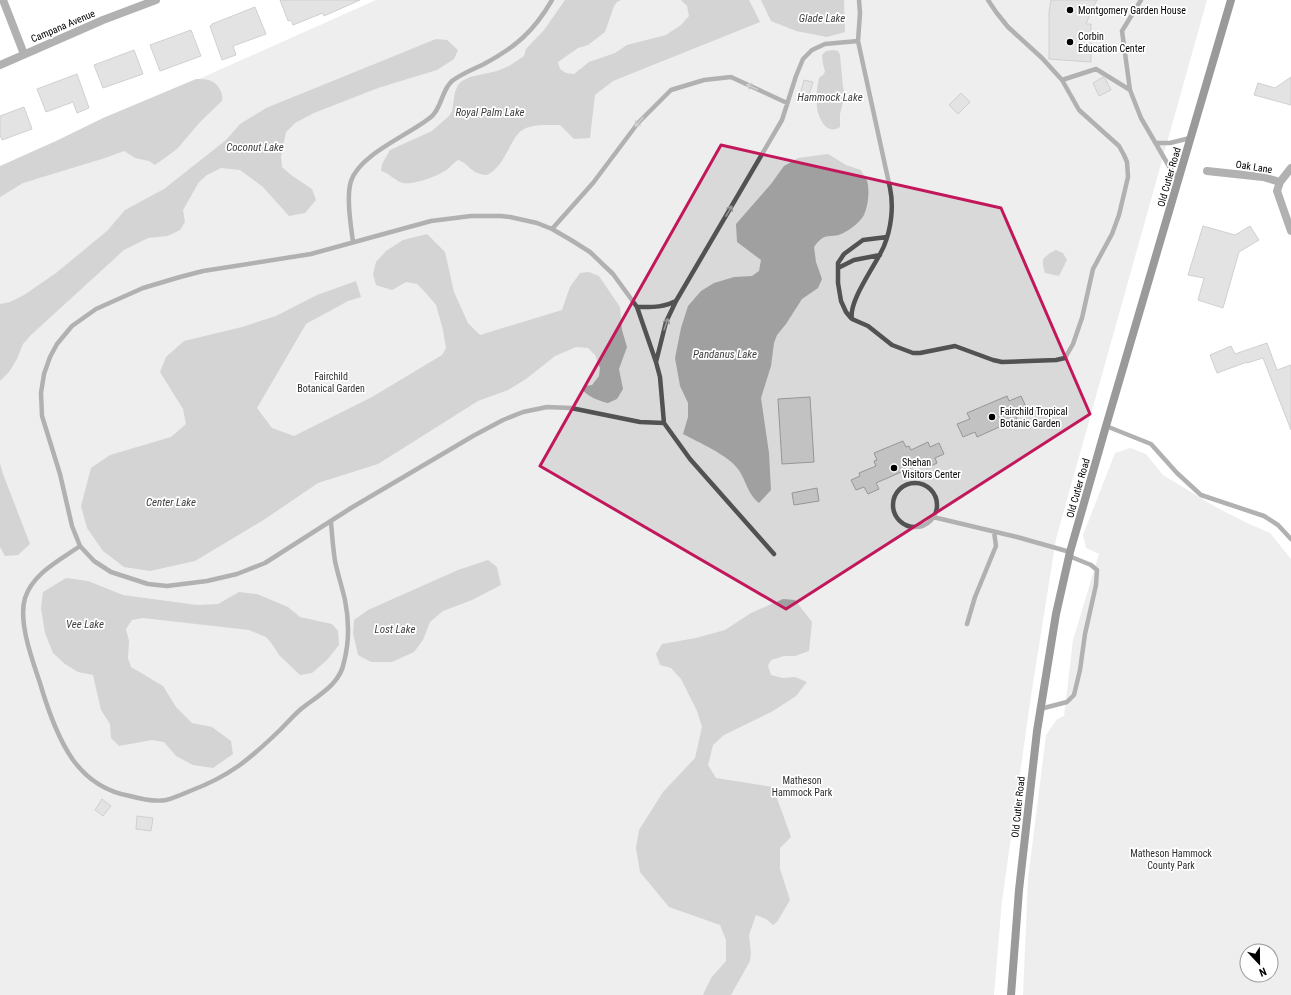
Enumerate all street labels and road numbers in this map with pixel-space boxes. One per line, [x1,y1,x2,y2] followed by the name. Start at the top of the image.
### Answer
[29,7,97,44] street label: Campana Avenue
[1155,146,1183,208] street label: Old Cutler Road
[1235,159,1273,175] street label: Oak Lane
[1064,457,1092,519] street label: Old Cutler Road
[1009,776,1027,838] street label: Old Cutler Road

